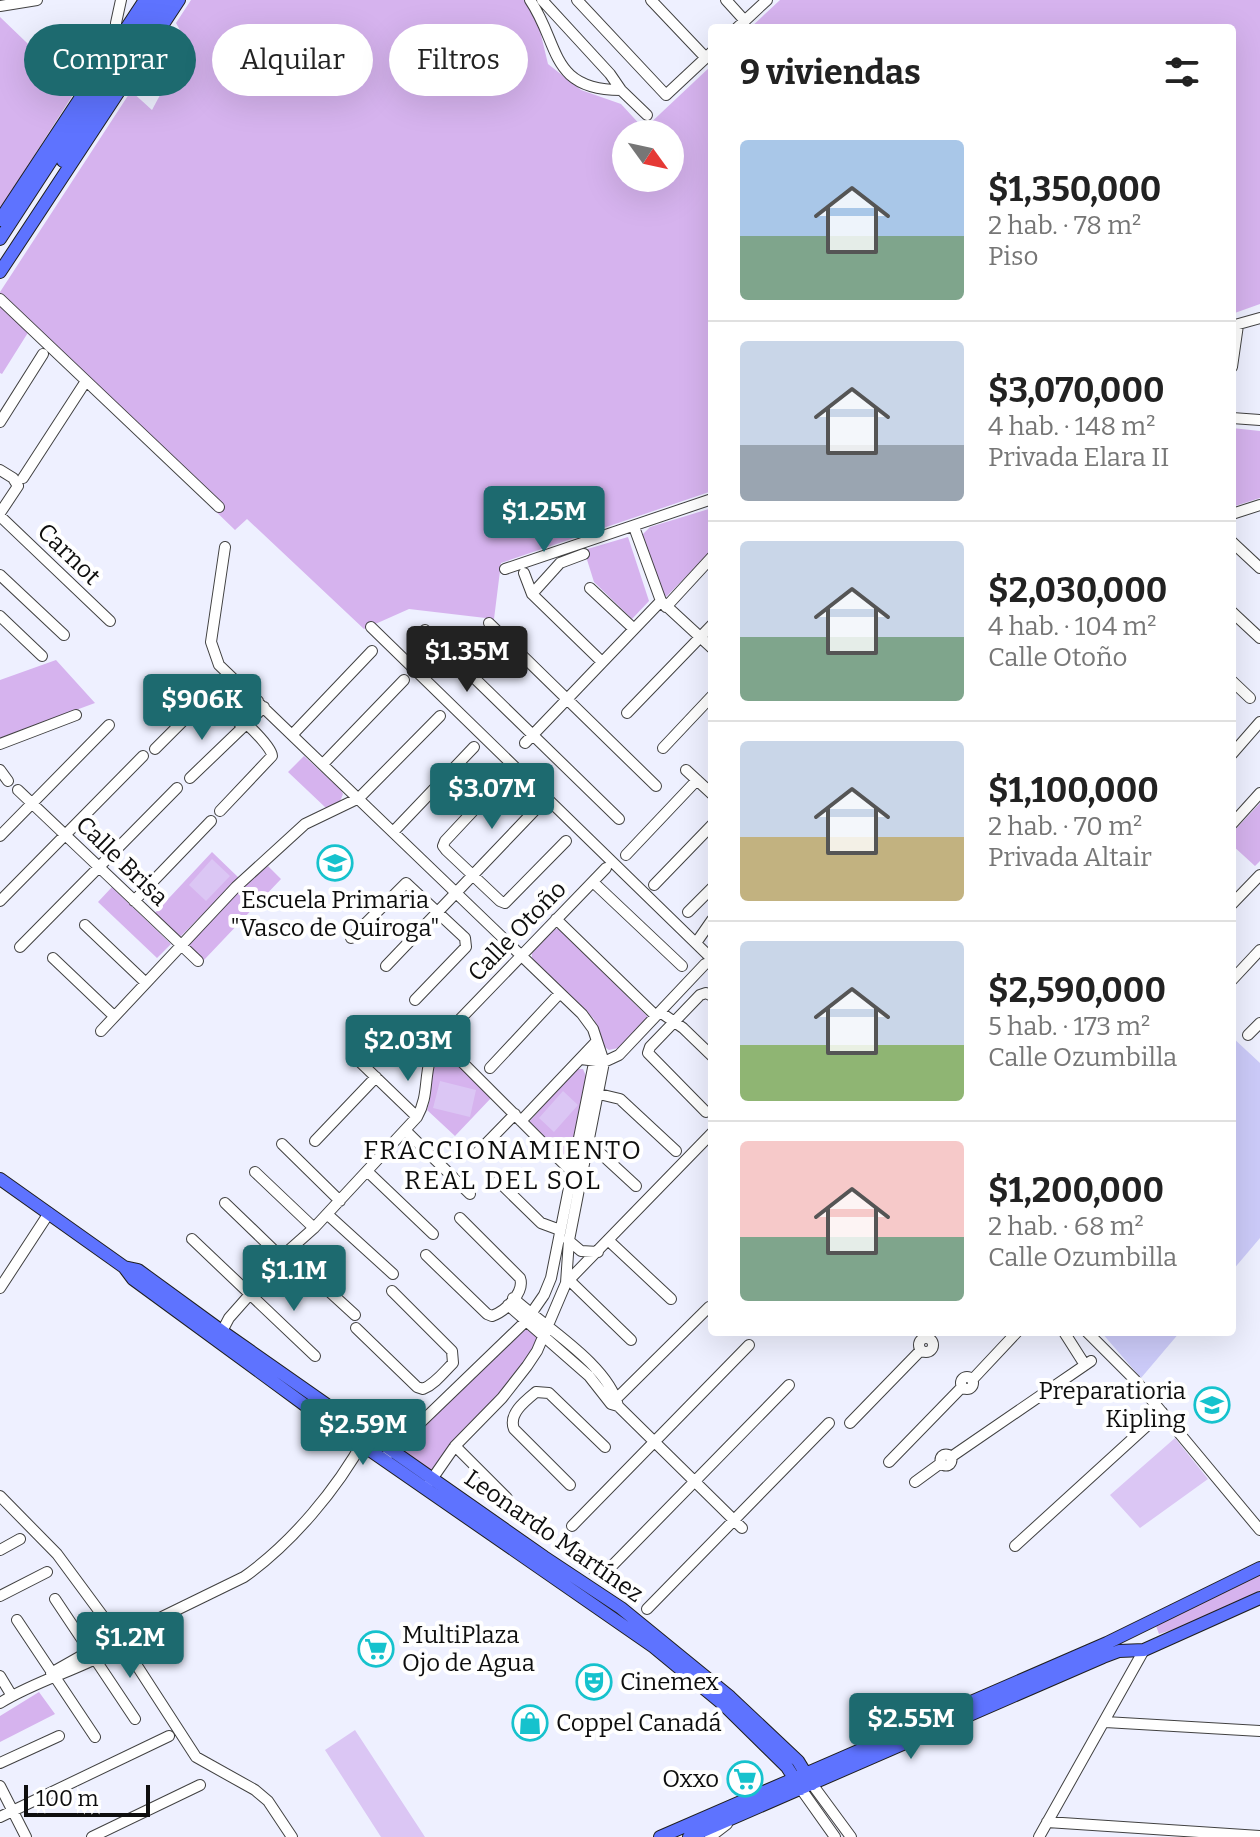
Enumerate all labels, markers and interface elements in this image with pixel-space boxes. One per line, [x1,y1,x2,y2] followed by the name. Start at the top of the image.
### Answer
[24,24,196,96] chip: Comprar
[212,24,373,96] chip: Alquilar
[389,24,528,96] chip: Filtros
[1160,50,1204,94] icon: filters
[740,52,921,93] text: 9 viviendas
[612,120,684,192] north arrow
[612,120,684,192] map controls
[988,169,1161,210] text: $1,350,000
[804,172,900,268] icon: home
[988,210,1141,241] text: 2 hab. · 78 m²
[988,241,1038,272] text: Piso
[988,370,1165,411] text: $3,070,000
[804,373,900,469] icon: home
[988,411,1155,442] text: 4 hab. · 148 m²
[988,442,1169,473] text: Privada Elara II
[479,486,609,554] pin: $1.25M
[502,496,586,527] text: $1.25M
[32,517,106,591] street label: Carnot
[988,570,1167,611] text: $2,030,000
[804,573,900,669] icon: home
[988,611,1156,642] text: 4 hab. · 104 m²
[402,626,532,694] pin: $1.35M
[424,636,510,667] text: $1.35M
[988,642,1127,673] text: Calle Otoño
[146,674,258,742] pin: $906K
[161,684,243,715] text: $906K
[427,763,557,831] pin: $3.07M
[988,770,1159,811] text: $1,100,000
[448,773,536,804] text: $3.07M
[804,773,900,869] icon: home
[70,810,174,912] street label: Calle Brisa
[988,811,1142,842] text: 2 hab. · 70 m²
[988,842,1152,873] text: Privada Altair
[316,844,354,882] school or university icon: Escuela Primaria "Vasco de Quiroga"
[462,875,572,987] street label: Calle Otoño
[230,886,440,942] place label: Escuela Primaria "Vasco de Quiroga"
[988,970,1166,1011] text: $2,590,000
[804,973,900,1069] icon: home
[988,1011,1150,1042] text: 5 hab. · 173 m²
[343,1015,473,1083] pin: $2.03M
[364,1025,452,1056] text: $2.03M
[988,1042,1177,1073] text: Calle Ozumbilla
[363,1135,643,1196] district label: FRACCIONAMIENTO REAL DEL SOL
[988,1170,1164,1211] text: $1,200,000
[804,1173,900,1269] icon: home
[988,1211,1144,1242] text: 2 hab. · 68 m²
[988,1242,1177,1273] text: Calle Ozumbilla
[238,1245,350,1313] pin: $1.1M
[261,1255,327,1286] text: $1.1M
[1038,1377,1186,1433] place label: Preparatioria Kipling
[1193,1386,1231,1424] school or university icon: Preparatioria Kipling
[298,1399,428,1467] pin: $2.59M
[319,1409,407,1440] text: $2.59M
[459,1464,649,1608] street label: Leonardo Martínez
[74,1612,186,1680] pin: $1.2M
[402,1621,535,1677] place label: MultiPlaza Ojo de Agua
[95,1622,165,1653] text: $1.2M
[357,1630,395,1668] supermarket icon: MultiPlaza Ojo de Agua
[575,1663,613,1701] theatre icon: Cinemex
[620,1668,719,1696] place label: Cinemex
[846,1693,976,1761] pin: $2.55M
[867,1703,955,1734] text: $2.55M
[511,1704,549,1742] shop icon: Coppel Canadá
[556,1709,722,1737] place label: Coppel Canadá
[726,1760,764,1798] supermarket icon: Oxxo
[662,1765,719,1793] place label: Oxxo
[24,1781,150,1817] scale bar
[36,1785,99,1812] text: 100 m

